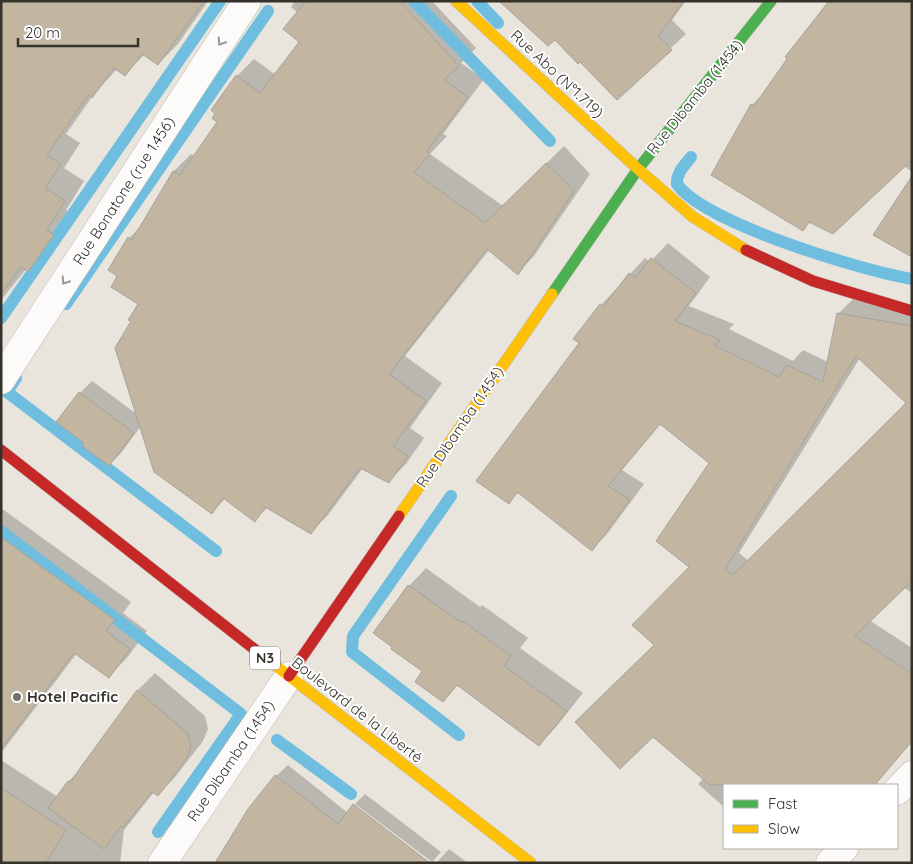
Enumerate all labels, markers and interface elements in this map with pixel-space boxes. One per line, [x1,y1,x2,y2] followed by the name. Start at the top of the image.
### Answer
[18,15,138,47] scale bar
[25,23,60,42] text: 20 m
[507,26,608,122] street label: Rue Abo (N°1.719)
[642,35,747,158] street label: Rue Dibamba (1.454)
[217,37,227,46] one-way arrow
[68,113,179,268] street label: Rue Bonatone (rue 1.456)
[62,276,72,285] one-way arrow
[412,362,507,491] street label: Rue Dibamba (1.454)
[250,646,280,670] road number: N3
[288,653,427,767] street label: Boulevard de la Liberté
[27,687,118,706] place label: Hotel Pacific
[11,691,23,703] marker: Hotel Pacific
[183,696,278,825] street label: Rue Dibamba (1.454)
[723,784,898,849] legend
[768,794,797,813] text: Fast
[768,819,800,838] text: Slow

